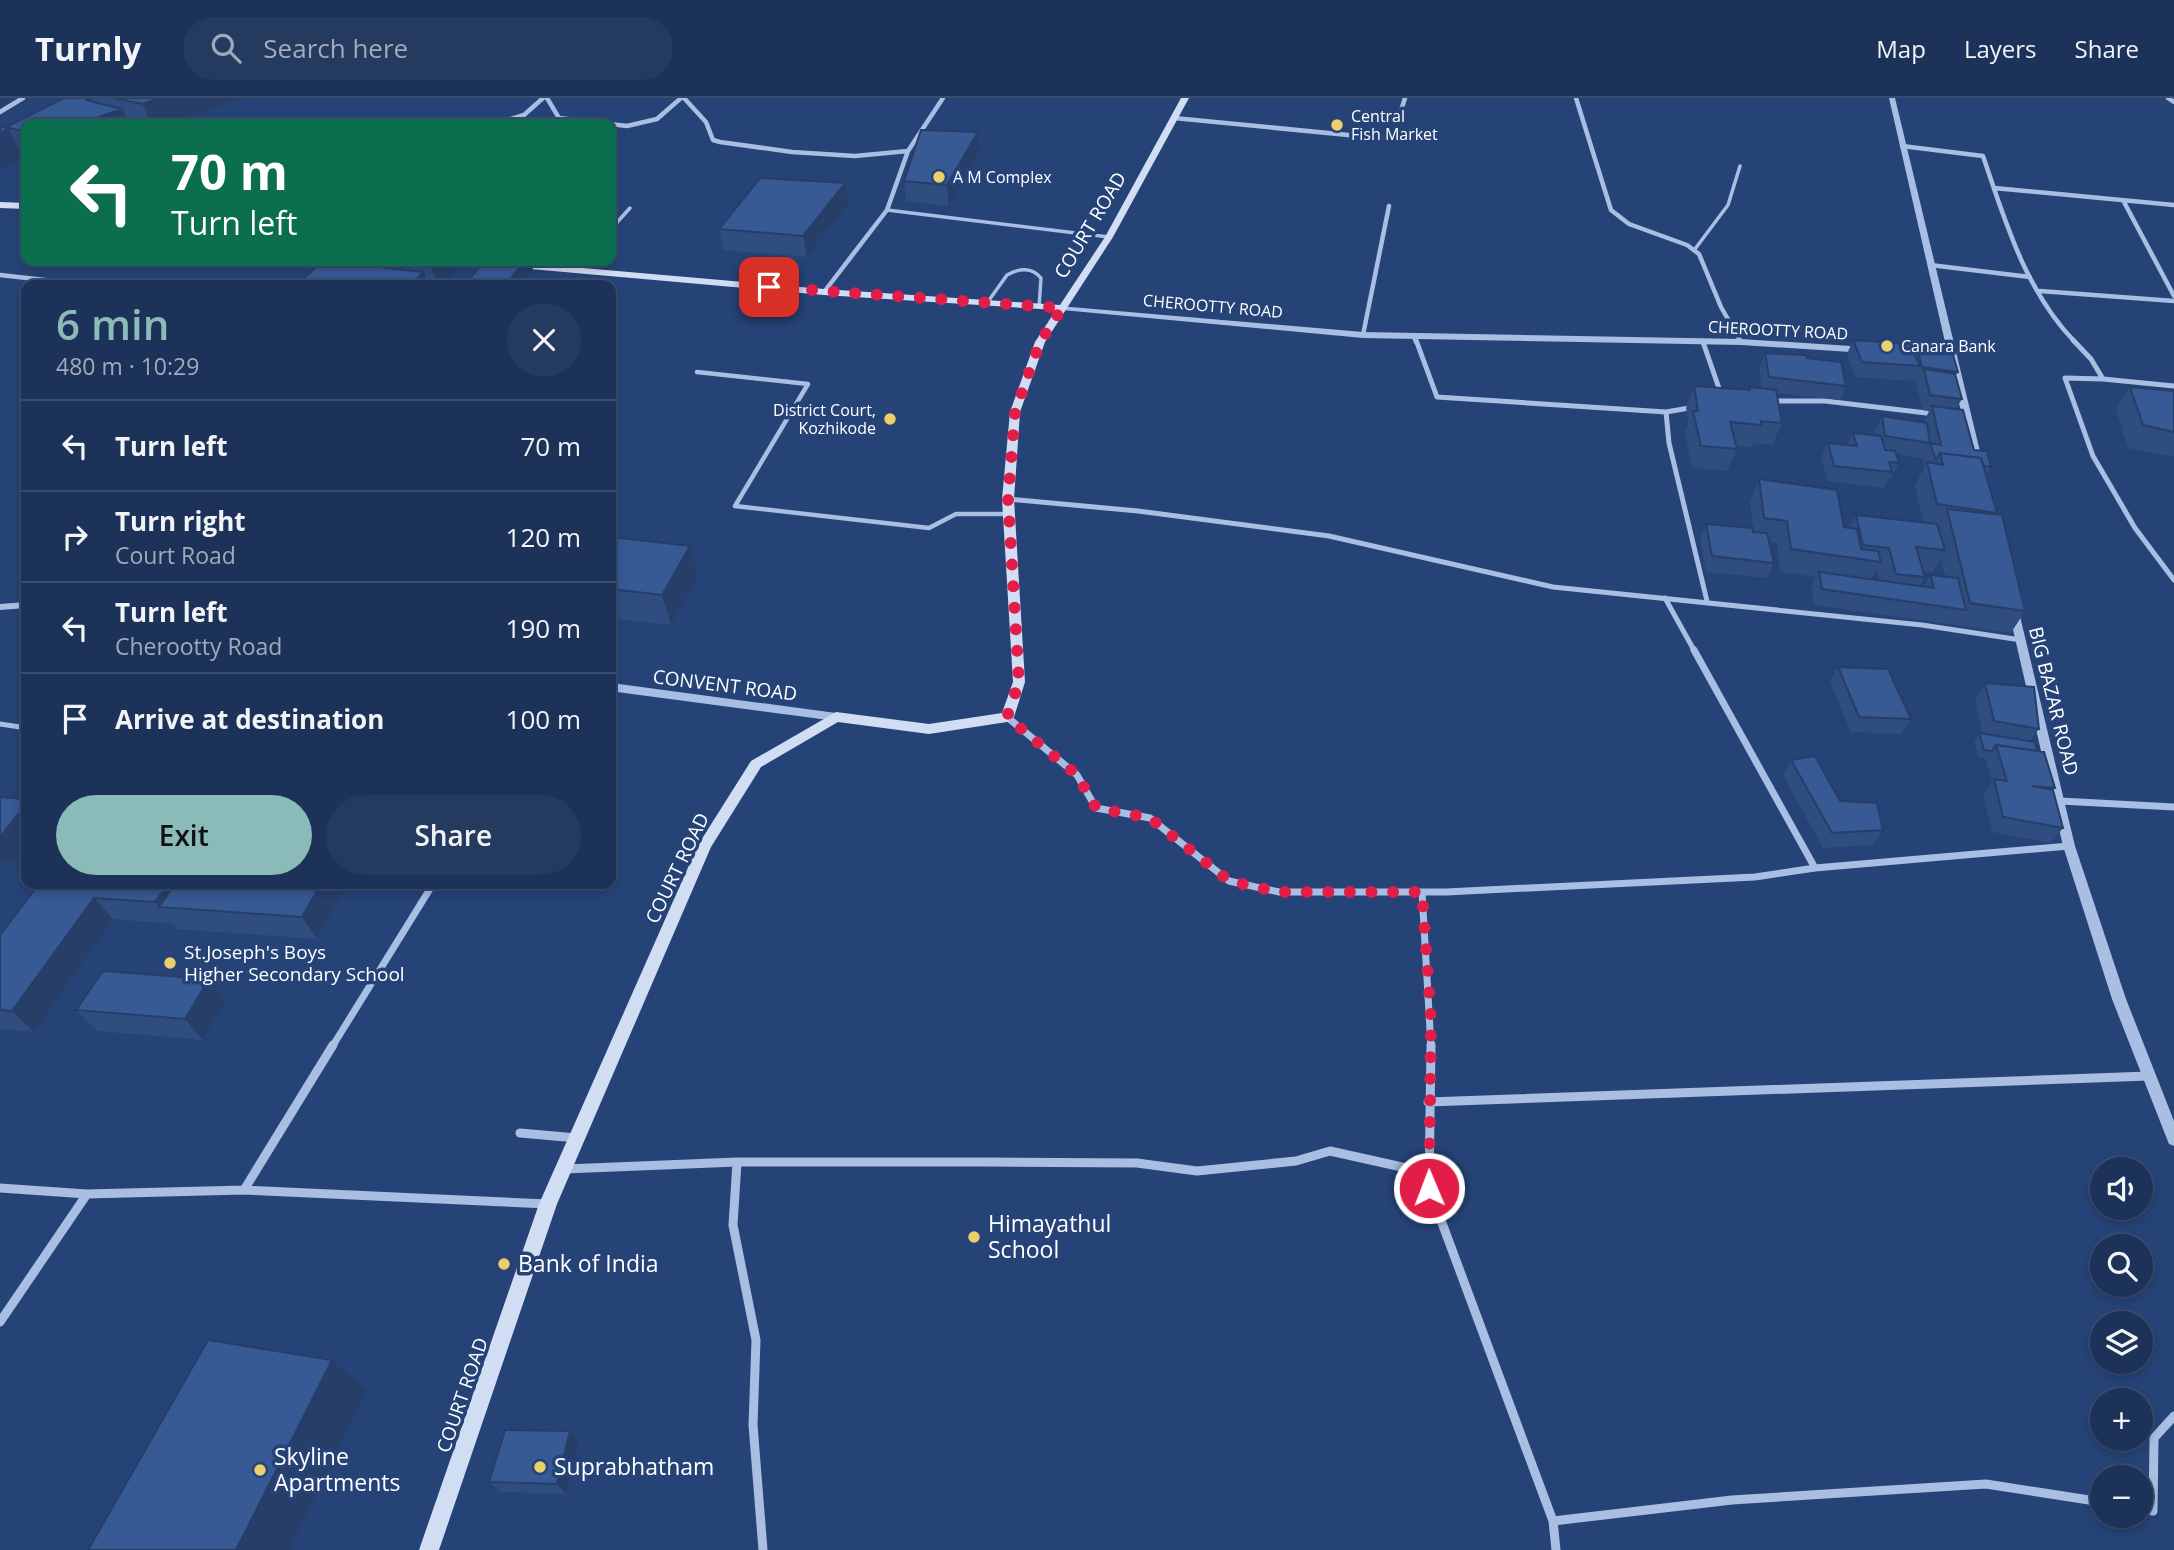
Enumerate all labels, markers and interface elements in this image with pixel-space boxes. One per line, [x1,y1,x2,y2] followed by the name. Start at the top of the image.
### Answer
[183,17,673,80] search box
[35,26,141,71] text: Turnly
[207,29,245,67] icon: search
[263,30,408,66] text: Search here
[1876,32,1926,65] text: Map
[1964,32,2037,65] text: Layers
[2075,32,2139,65] text: Share
[1351,105,1438,145] place label: Central Fish Market
[1329,117,1345,133] marker: Central Fish Market
[171,138,288,204] text: 70 m
[56,147,147,238] icon: left
[953,166,1052,188] place label: A M Complex
[1048,167,1132,283] street label: COURT ROAD
[931,169,947,185] marker: A M Complex
[171,201,297,244] text: Turn left
[739,257,799,317] pin
[750,268,788,306] icon: arrive
[1142,289,1284,323] street label: CHEROOTTY ROAD
[56,295,169,352] text: 6 min
[507,303,581,377] button: close
[1707,315,1849,345] street label: CHEROOTTY ROAD
[1901,335,1996,357] place label: Canara Bank
[1879,338,1895,354] marker: Canara Bank
[56,350,199,382] text: 480 m · 10:29
[773,399,876,439] place label: District Court, Kozhikode
[882,411,898,427] marker: District Court, Kozhikode
[56,427,94,465] icon: left
[115,428,227,464] text: Turn left
[520,428,581,464] text: 70 m
[115,503,246,539] text: Turn right
[56,518,94,556] icon: right
[506,519,581,555] text: 120 m
[115,539,236,571] text: Court Road
[115,594,227,630] text: Turn left
[56,609,94,647] icon: left
[506,610,581,646] text: 190 m
[2023,624,2085,778] street label: BIG BAZAR ROAD
[115,630,282,662] text: Cherootty Road
[651,663,799,707] street label: CONVENT ROAD
[56,700,94,738] icon: arrive
[115,701,384,737] text: Arrive at destination
[506,701,581,737] text: 100 m
[56,795,312,875] button: Exit
[326,795,581,875] button: Share
[639,808,715,928] street label: COURT ROAD
[184,939,405,987] place label: St.Joseph's Boys Higher Secondary School
[162,955,178,971] marker: St.Joseph's Boys Higher Secondary School
[1392,1151,1466,1225] position arrow
[2090,1157,2153,1528] map controls
[2090,1157,2153,1220] button: sound
[988,1207,1111,1265] place label: Himayathul School
[966,1229,982,1245] marker: Himayathul School
[2090,1234,2153,1297] button: search
[518,1247,659,1279] place label: Bank of India
[496,1256,512,1272] marker: Bank of India
[2090,1311,2153,1374] button: layers
[430,1334,494,1456] street label: COURT ROAD
[2090,1388,2153,1451] button: +
[274,1440,400,1498] place label: Skyline Apartments
[554,1450,714,1482] place label: Suprabhatham
[532,1459,548,1475] marker: Suprabhatham
[252,1462,268,1478] marker: Skyline Apartments
[2090,1465,2153,1528] button: −

